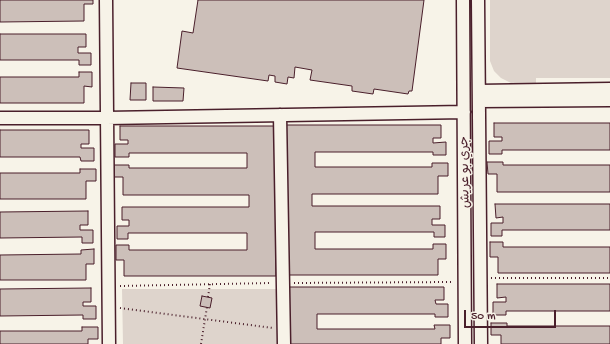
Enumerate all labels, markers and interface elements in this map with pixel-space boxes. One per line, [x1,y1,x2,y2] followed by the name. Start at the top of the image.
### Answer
[458,136,474,208] street label: جري بو عريش
[466,302,558,328] scale bar
[471,310,496,324] text: 50 m

